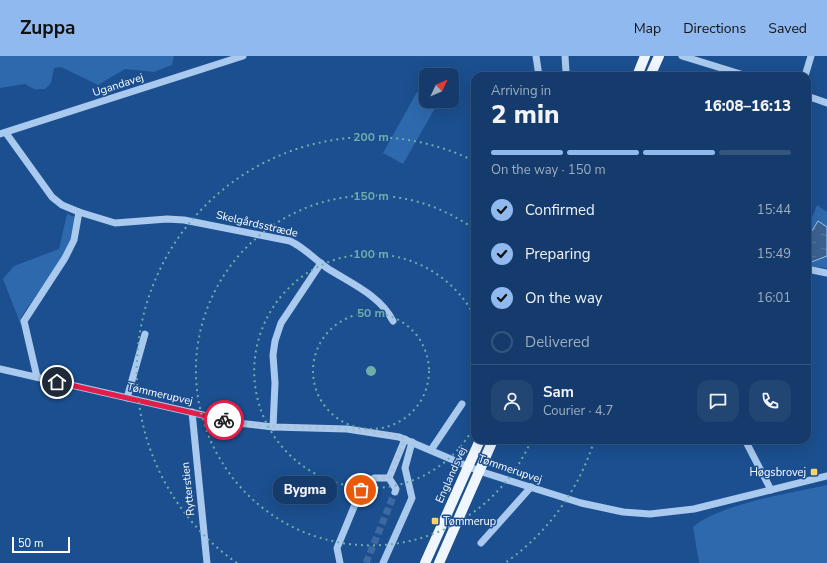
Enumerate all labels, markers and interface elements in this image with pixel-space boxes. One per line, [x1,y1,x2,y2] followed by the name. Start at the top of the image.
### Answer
[20,15,76,41] text: Zuppa
[634,19,661,38] text: Map
[683,19,746,38] text: Directions
[768,19,807,38] text: Saved
[419,68,459,108] north arrow
[419,68,459,108] map controls
[91,70,145,100] street label: Ugandavej
[491,82,551,100] text: Arriving in
[704,96,791,116] text: 16:08–16:13
[491,97,559,132] text: 2 min
[353,129,389,145] text: 200 m
[491,161,606,179] text: On the way · 150 m
[353,188,389,204] text: 150 m
[491,199,513,221] icon: check
[525,200,595,220] text: Confirmed
[757,201,791,219] text: 15:44
[215,207,300,241] street label: Skelgårdsstræde
[491,243,513,265] icon: check
[525,244,590,264] text: Preparing
[757,245,791,263] text: 15:49
[353,246,389,262] text: 100 m
[491,287,513,309] icon: check
[525,288,603,308] text: On the way
[757,289,791,307] text: 16:01
[357,305,385,321] text: 50 m
[525,332,590,352] text: Delivered
[364,364,378,378] centre of rings
[40,365,74,399] pin
[46,371,68,393] icon: home
[126,379,194,409] street label: Tømmerupvej
[491,380,533,422] button: person
[697,380,739,422] button: chat
[749,380,791,422] button: phone
[543,382,574,402] text: Sam
[204,400,244,440] courier
[543,402,613,420] text: Courier · 4.7
[213,409,235,431] icon: bike
[432,445,470,505] street label: Englandsvej
[476,451,544,487] street label: Tømmerupvej
[178,461,198,517] street label: Rytterstien
[749,465,806,480] place label: Høgsbrovej
[809,467,819,477] marker: Høgsbrovej
[344,473,378,507] pin
[273,476,337,504] callout: Bygma
[350,479,372,501] icon: bag
[284,481,326,499] text: Bygma
[443,514,496,529] place label: Tømmerup
[430,516,440,526] marker: Tømmerup
[12,535,70,554] scale bar
[18,536,43,551] text: 50 m

